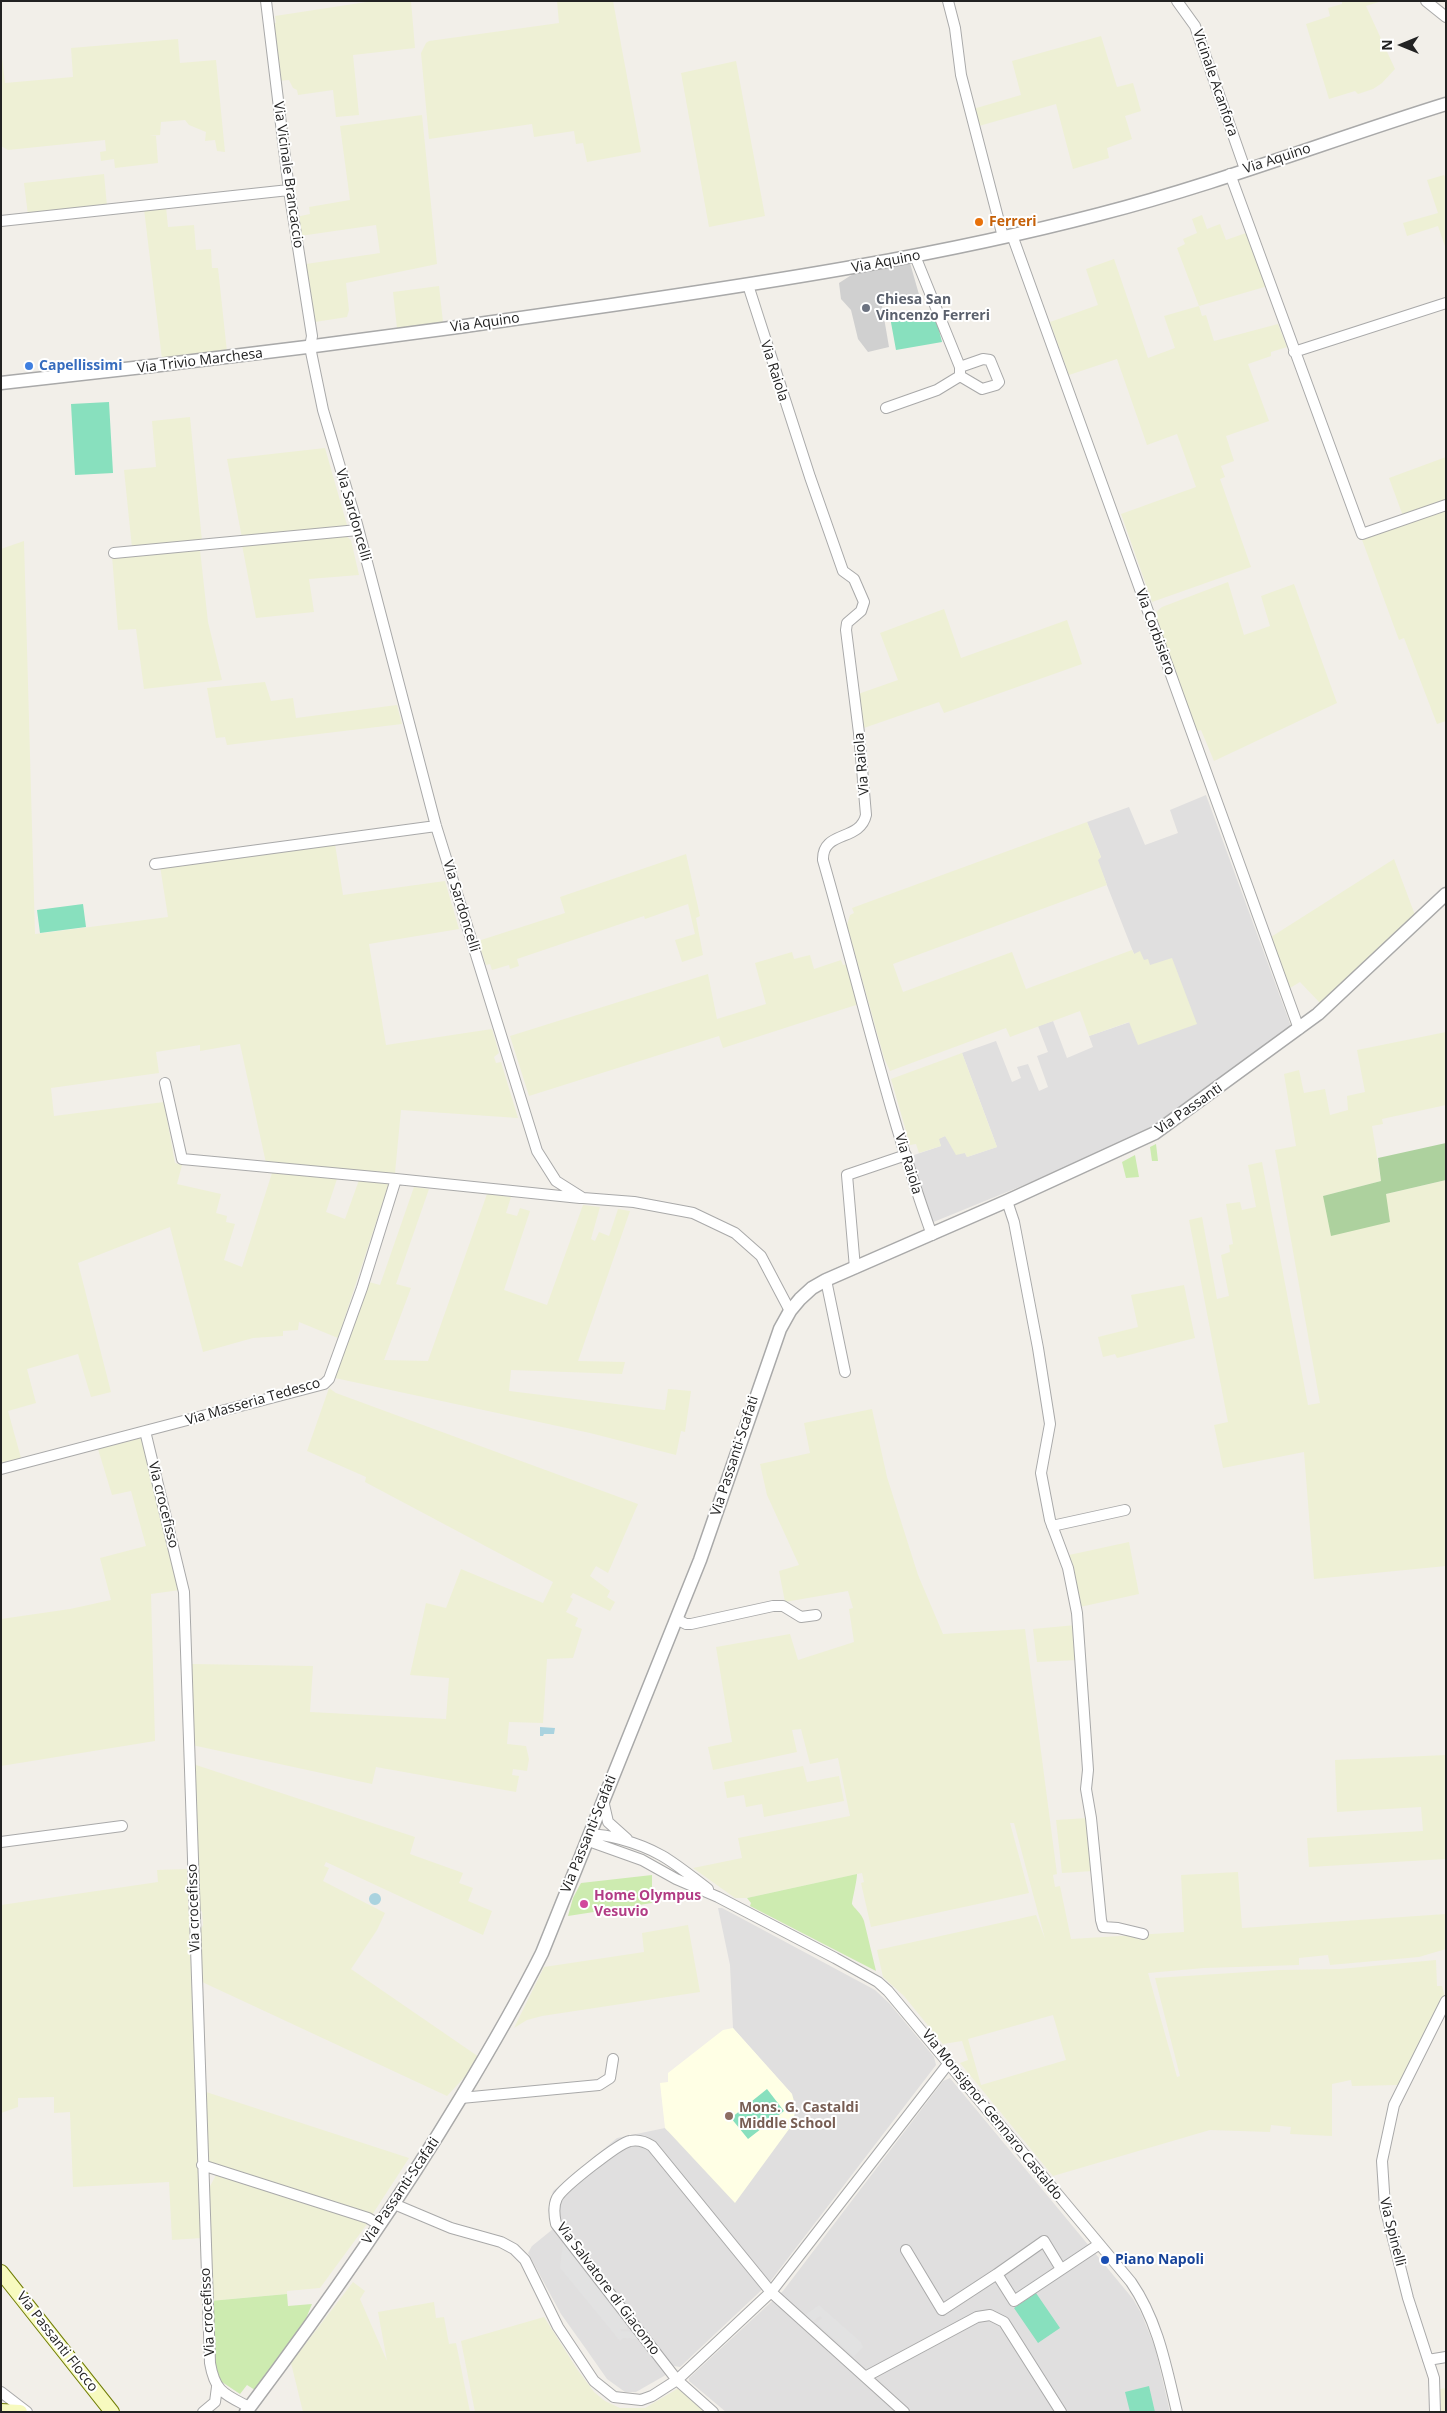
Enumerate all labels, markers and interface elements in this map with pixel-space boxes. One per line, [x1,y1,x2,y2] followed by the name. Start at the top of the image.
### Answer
[1377,20,1427,70] north arrow
[1189,27,1241,139] street label: Vicinale Acanfora
[1377,39,1396,51] text: N
[269,101,307,249] street label: Via Vicinale Brancaccio
[1241,140,1313,178] street label: Via Aquino
[989,214,1037,230] place label: Ferreri
[973,216,985,228] marker: Ferreri
[850,247,922,277] street label: Via Aquino
[876,292,990,324] place label: Chiesa San Vincenzo Ferreri
[860,302,872,314] marker: Chiesa San Vincenzo Ferreri
[449,310,521,336] street label: Via Aquino
[756,338,792,404] street label: Via Raiola
[136,345,264,377] street label: Via Trivio Marchesa
[39,358,123,374] place label: Capellissimi
[23,360,35,372] marker: Capellissimi
[332,467,374,563] street label: Via Sardoncelli
[1132,587,1178,677] street label: Via Corbisiero
[851,732,873,796] street label: Via Raiola
[439,858,483,954] street label: Via Sardoncelli
[1152,1080,1226,1138] street label: Via Passanti
[891,1131,925,1197] street label: Via Raiola
[184,1375,322,1429] street label: Via Masseria Tedesco
[708,1394,762,1518] street label: Via Passanti-Scafati
[144,1460,182,1550] street label: Via crocefisso
[558,1773,620,1895] street label: Via Passanti-Scafati
[184,1863,204,1953] street label: Via crocefisso
[594,1888,701,1920] place label: Home Olympus Vesuvio
[578,1898,590,1910] marker: Home Olympus Vesuvio
[918,2026,1066,2204] street label: Via Monsignor Gennaro Castaldo
[739,2100,859,2132] place label: Mons. G. Castaldi Middle School
[723,2110,735,2122] marker: Mons. G. Castaldi Middle School
[359,2134,443,2248] street label: Via Passanti-Scafati
[1375,2196,1409,2268] street label: Via Spinelli
[553,2219,663,2359] street label: Via Salvatore di Giacomo
[1115,2252,1204,2268] place label: Piano Napoli
[1099,2254,1111,2266] marker: Piano Napoli
[197,2267,219,2357] street label: Via crocefisso
[13,2289,101,2395] street label: Via Passanti Flocco

